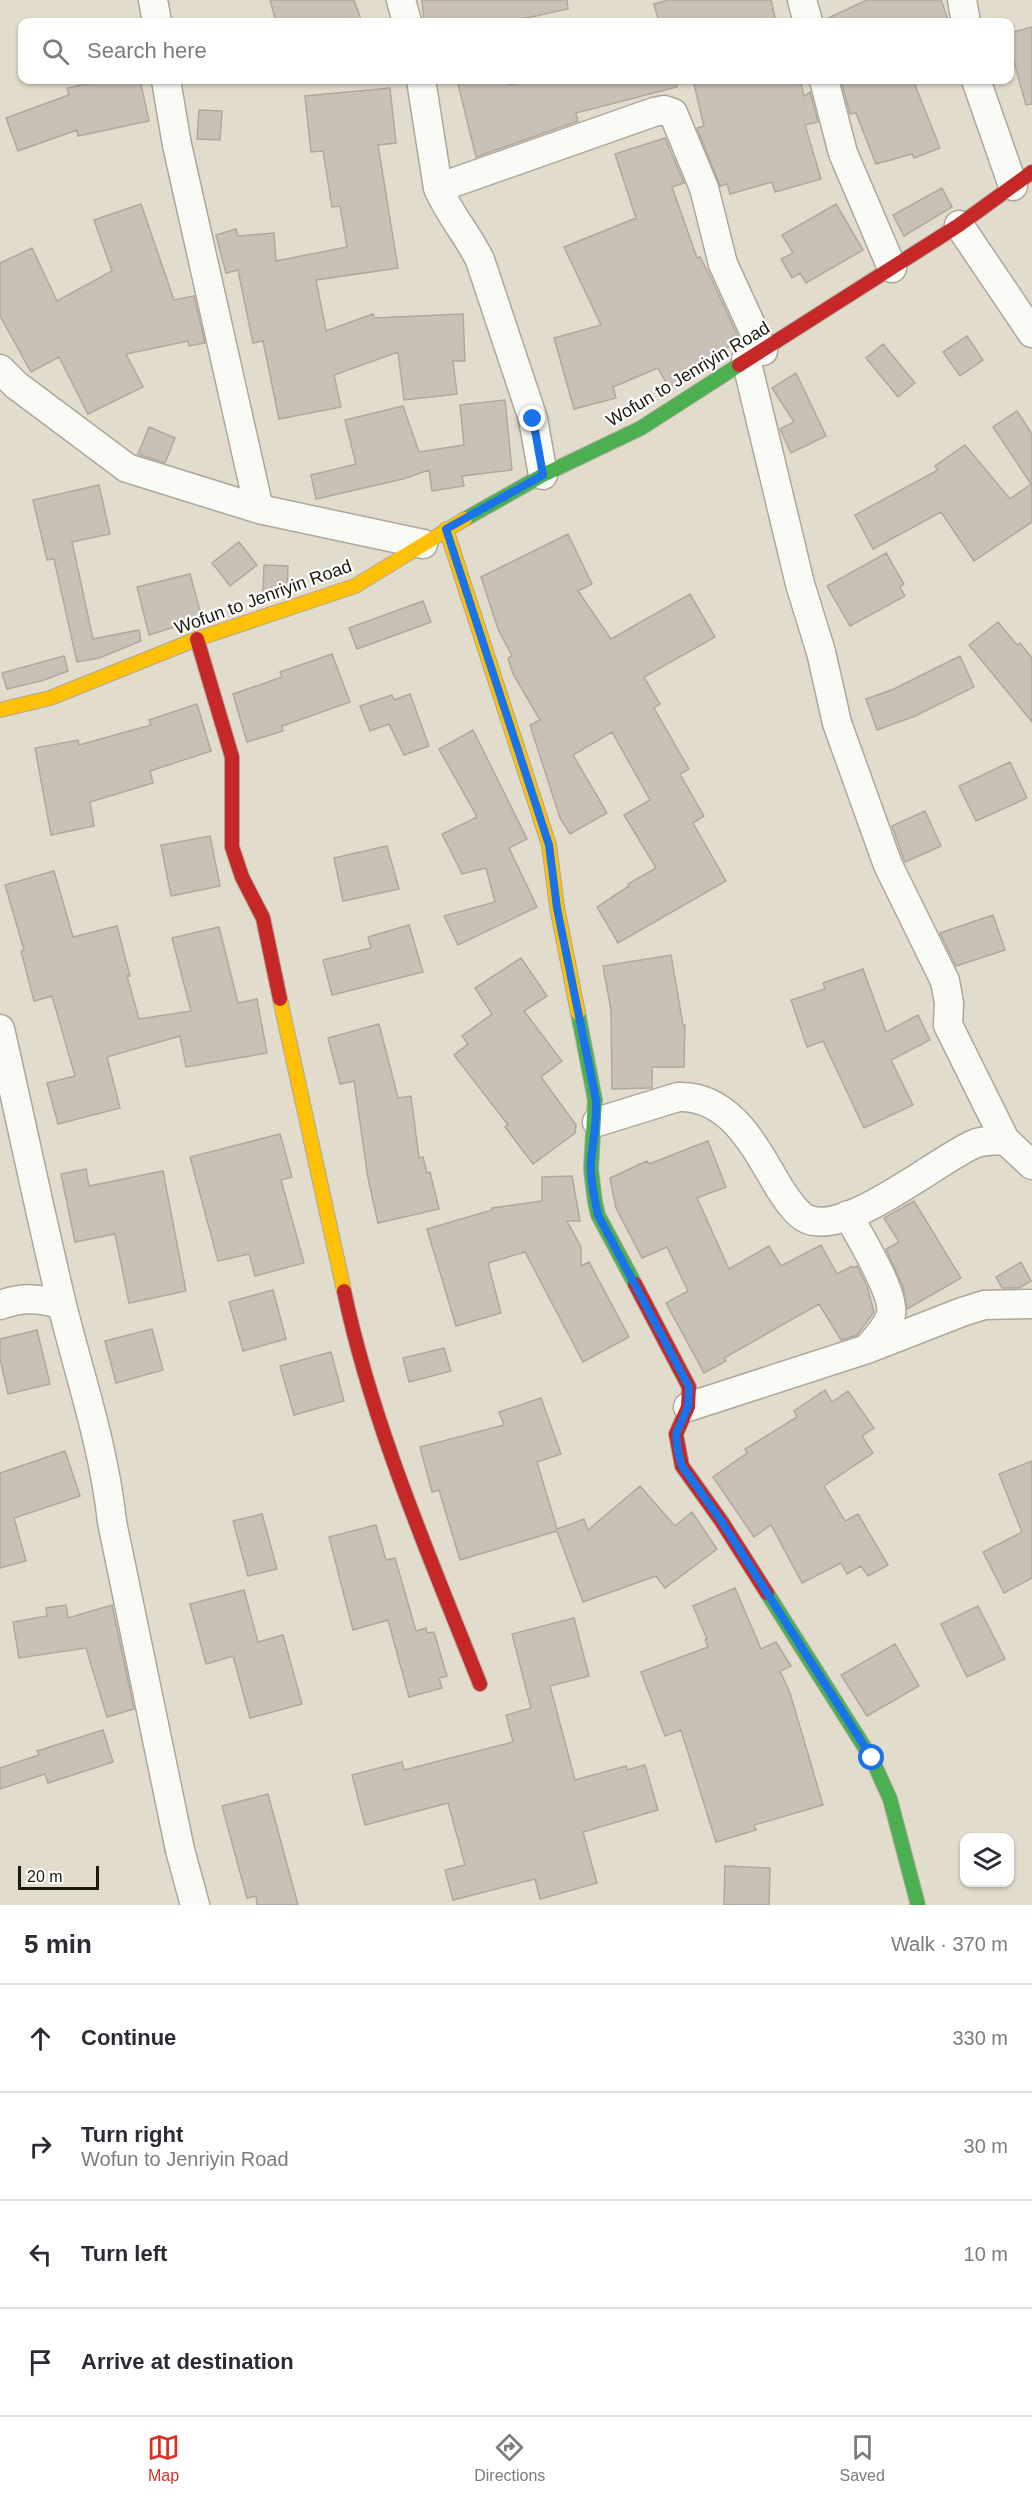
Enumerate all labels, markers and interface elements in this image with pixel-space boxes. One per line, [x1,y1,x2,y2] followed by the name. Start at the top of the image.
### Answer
[18,18,1014,84] search box
[39,35,72,68] icon: search
[87,38,207,63] text: Search here
[603,317,773,431] street label: Wofun to Jenriyin Road
[519,405,545,431] route end
[172,556,354,638] street label: Wofun to Jenriyin Road
[858,1744,884,1770] route start
[960,1833,1014,1887] map controls
[960,1833,1014,1887] button: layers
[18,1863,99,1890] scale bar
[27,1868,63,1885] text: 20 m
[24,1929,92,1959] text: 5 min
[891,1933,1008,1955] text: Walk · 370 m
[24,2022,57,2055] icon: ahead
[81,2025,176,2050] text: Continue
[952,2027,1008,2049] text: 330 m
[81,2122,183,2147] text: Turn right
[24,2130,57,2163] icon: right
[964,2135,1008,2157] text: 30 m
[81,2148,289,2170] text: Wofun to Jenriyin Road
[24,2238,57,2271] icon: left
[81,2241,167,2266] text: Turn left
[964,2243,1008,2265] text: 10 m
[24,2346,57,2379] icon: arrive
[81,2349,294,2374] text: Arrive at destination
[147,2431,180,2485] tab: Map
[474,2431,545,2485] tab: Directions
[840,2431,885,2485] tab: Saved

